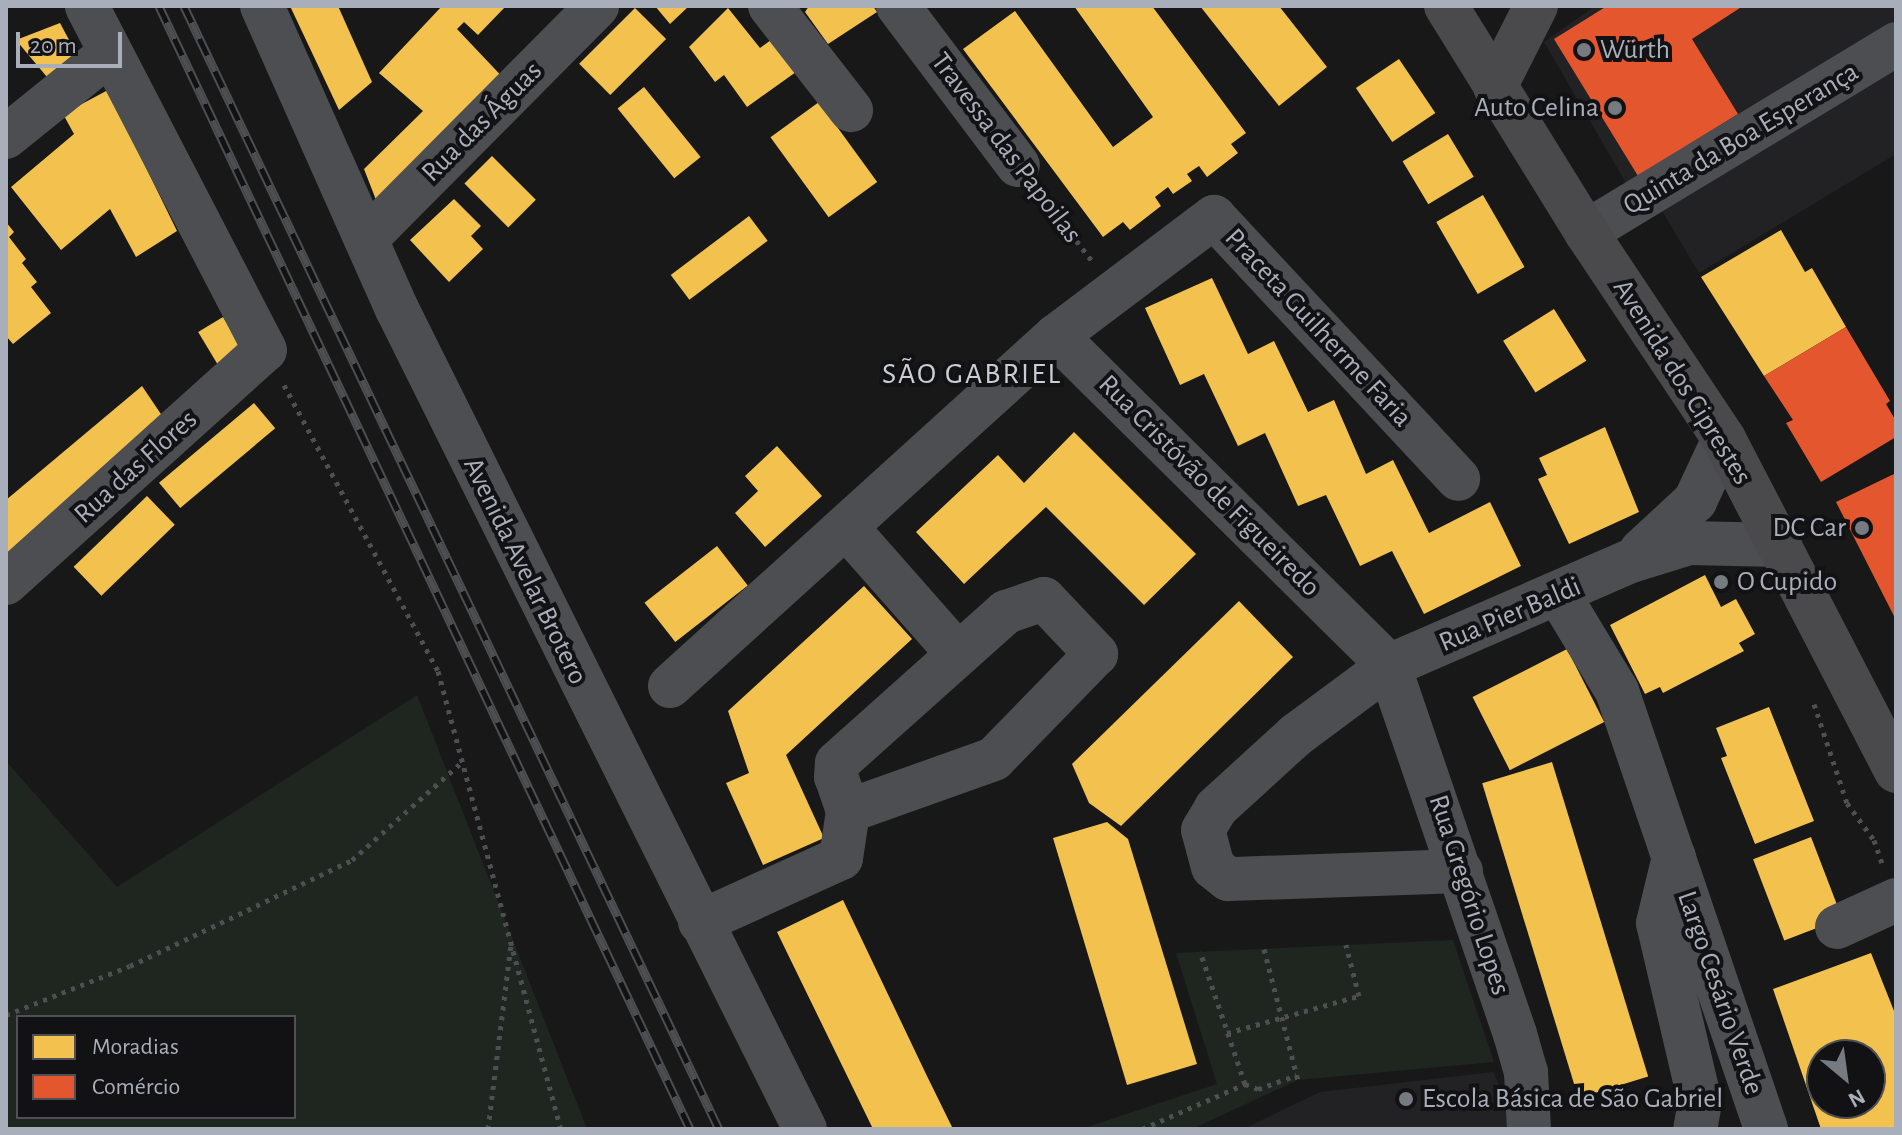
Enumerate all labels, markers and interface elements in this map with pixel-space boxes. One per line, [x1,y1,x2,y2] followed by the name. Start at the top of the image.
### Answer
[20,16,126,66] scale bar
[1600,33,1670,67] place label: Würth
[30,34,77,58] text: 20 m
[1575,41,1593,59] marker: Würth
[923,46,1089,250] street label: Travessa das Papoilas
[415,55,549,189] street label: Rua das Águas
[1617,56,1865,222] street label: Quinta da Boa Esperança
[1474,91,1599,125] place label: Auto Celina
[1606,99,1624,117] marker: Auto Celina
[1217,222,1419,434] street label: Praceta Guilherme Faria
[1605,273,1759,491] street label: Avenida dos Ciprestes
[882,356,1062,392] district label: SÃO GABRIEL
[1091,368,1327,604] street label: Rua Cristóvão de Figueiredo
[68,403,204,531] street label: Rua das Flores
[455,452,595,690] street label: Avenida Avelar Brotero
[1772,511,1846,545] place label: DC Car
[1853,519,1871,537] marker: DC Car
[1737,565,1837,599] place label: O Cupido
[1434,570,1586,660] street label: Rua Pier Baldi
[1712,573,1730,591] marker: O Cupido
[1421,791,1517,999] street label: Rua Gregório Lopes
[1669,887,1771,1099] street label: Largo Cesário Verde
[16,1015,296,1119] legend
[92,1035,179,1059] text: Moradias
[1806,1039,1886,1119] north arrow
[92,1075,180,1099] text: Comércio
[1422,1082,1723,1116] place label: Escola Básica de São Gabriel
[1845,1085,1869,1112] text: N
[1397,1090,1415,1108] marker: Escola Básica de São Gabriel

